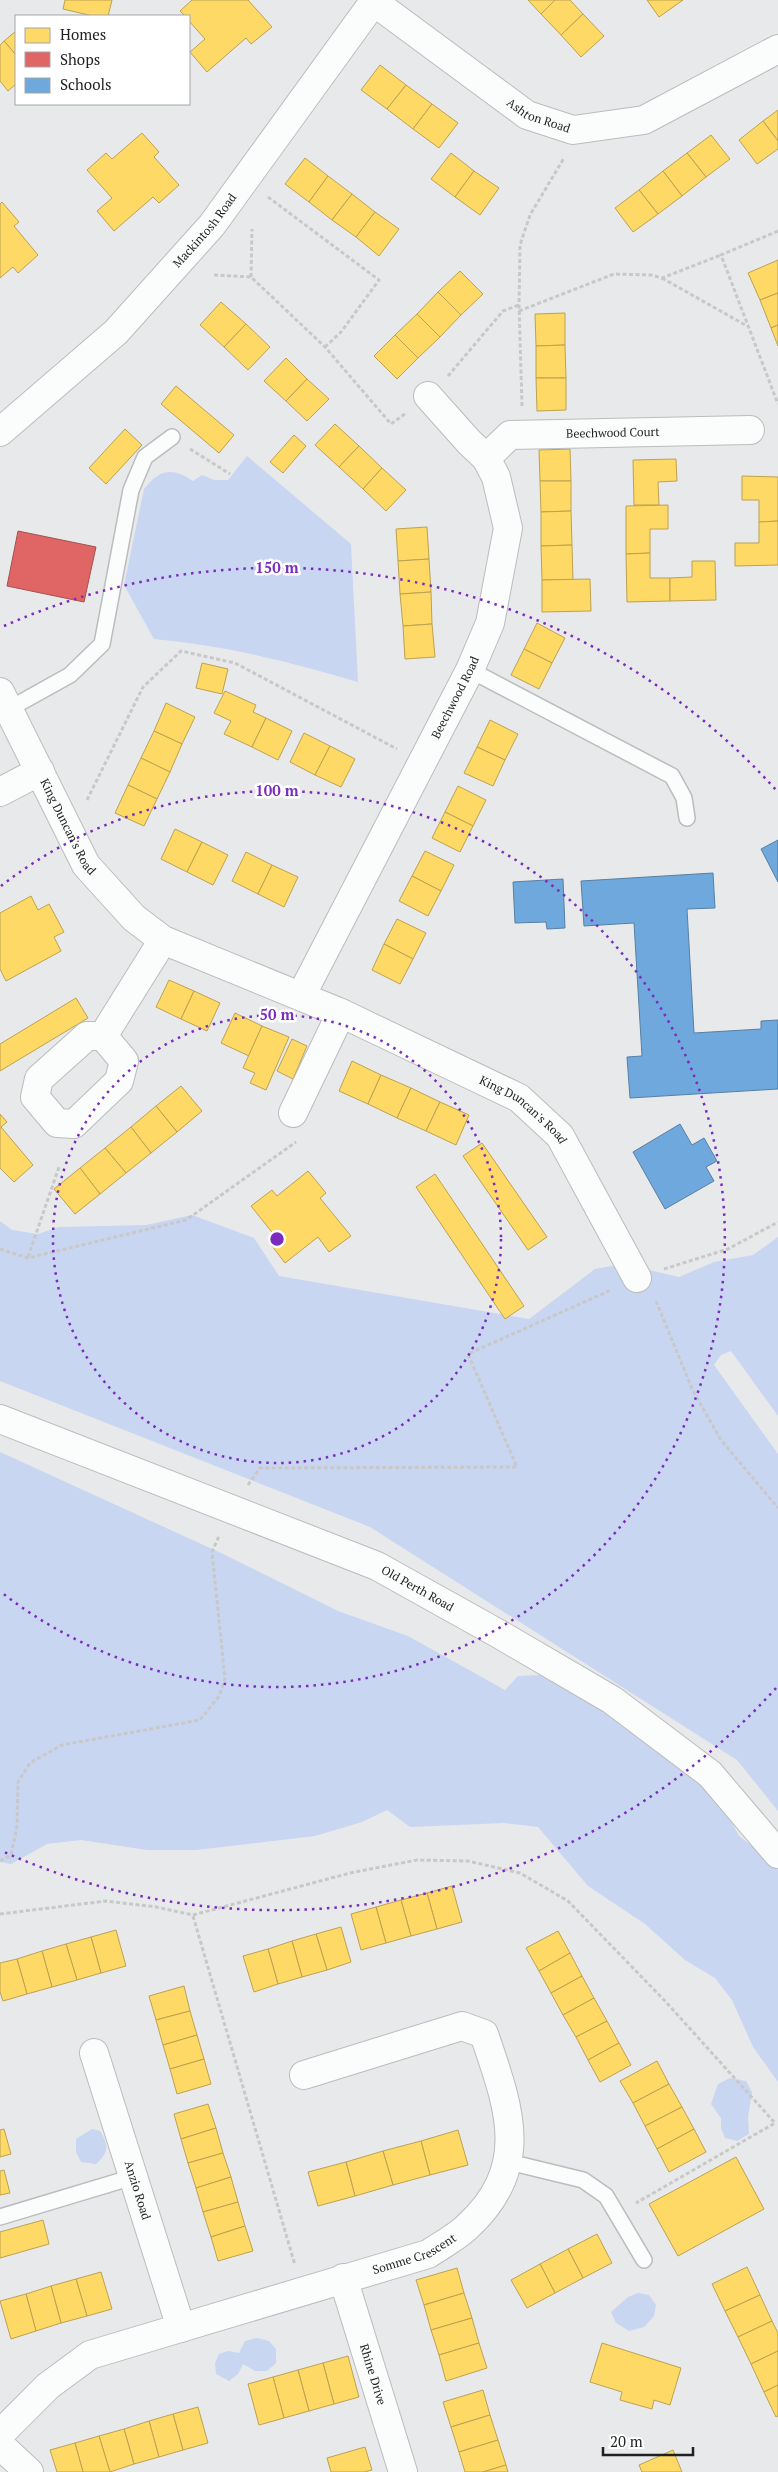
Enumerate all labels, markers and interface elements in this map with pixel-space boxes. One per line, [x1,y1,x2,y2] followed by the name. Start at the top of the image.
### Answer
[15,15,190,105] legend
[60,24,106,44] text: Homes
[60,49,100,69] text: Shops
[60,74,111,94] text: Schools
[504,95,573,136] street label: Ashton Road
[169,190,240,271] street label: Mackintosh Road
[566,424,660,441] street label: Beechwood Court
[255,557,299,577] text: 150 m
[428,654,482,741] street label: Beechwood Road
[37,776,100,878] street label: King Duncan's Road
[255,780,299,800] text: 100 m
[260,1004,295,1024] text: 50 m
[477,1072,571,1146] street label: King Duncan's Road
[268,1230,286,1248] centre of rings
[379,1562,457,1615] street label: Old Perth Road
[122,2159,154,2222] street label: Anzio Road
[371,2230,459,2277] street label: Somme Crescent
[357,2342,390,2407] street label: Rhine Drive
[603,2424,693,2456] scale bar
[610,2431,643,2451] text: 20 m

